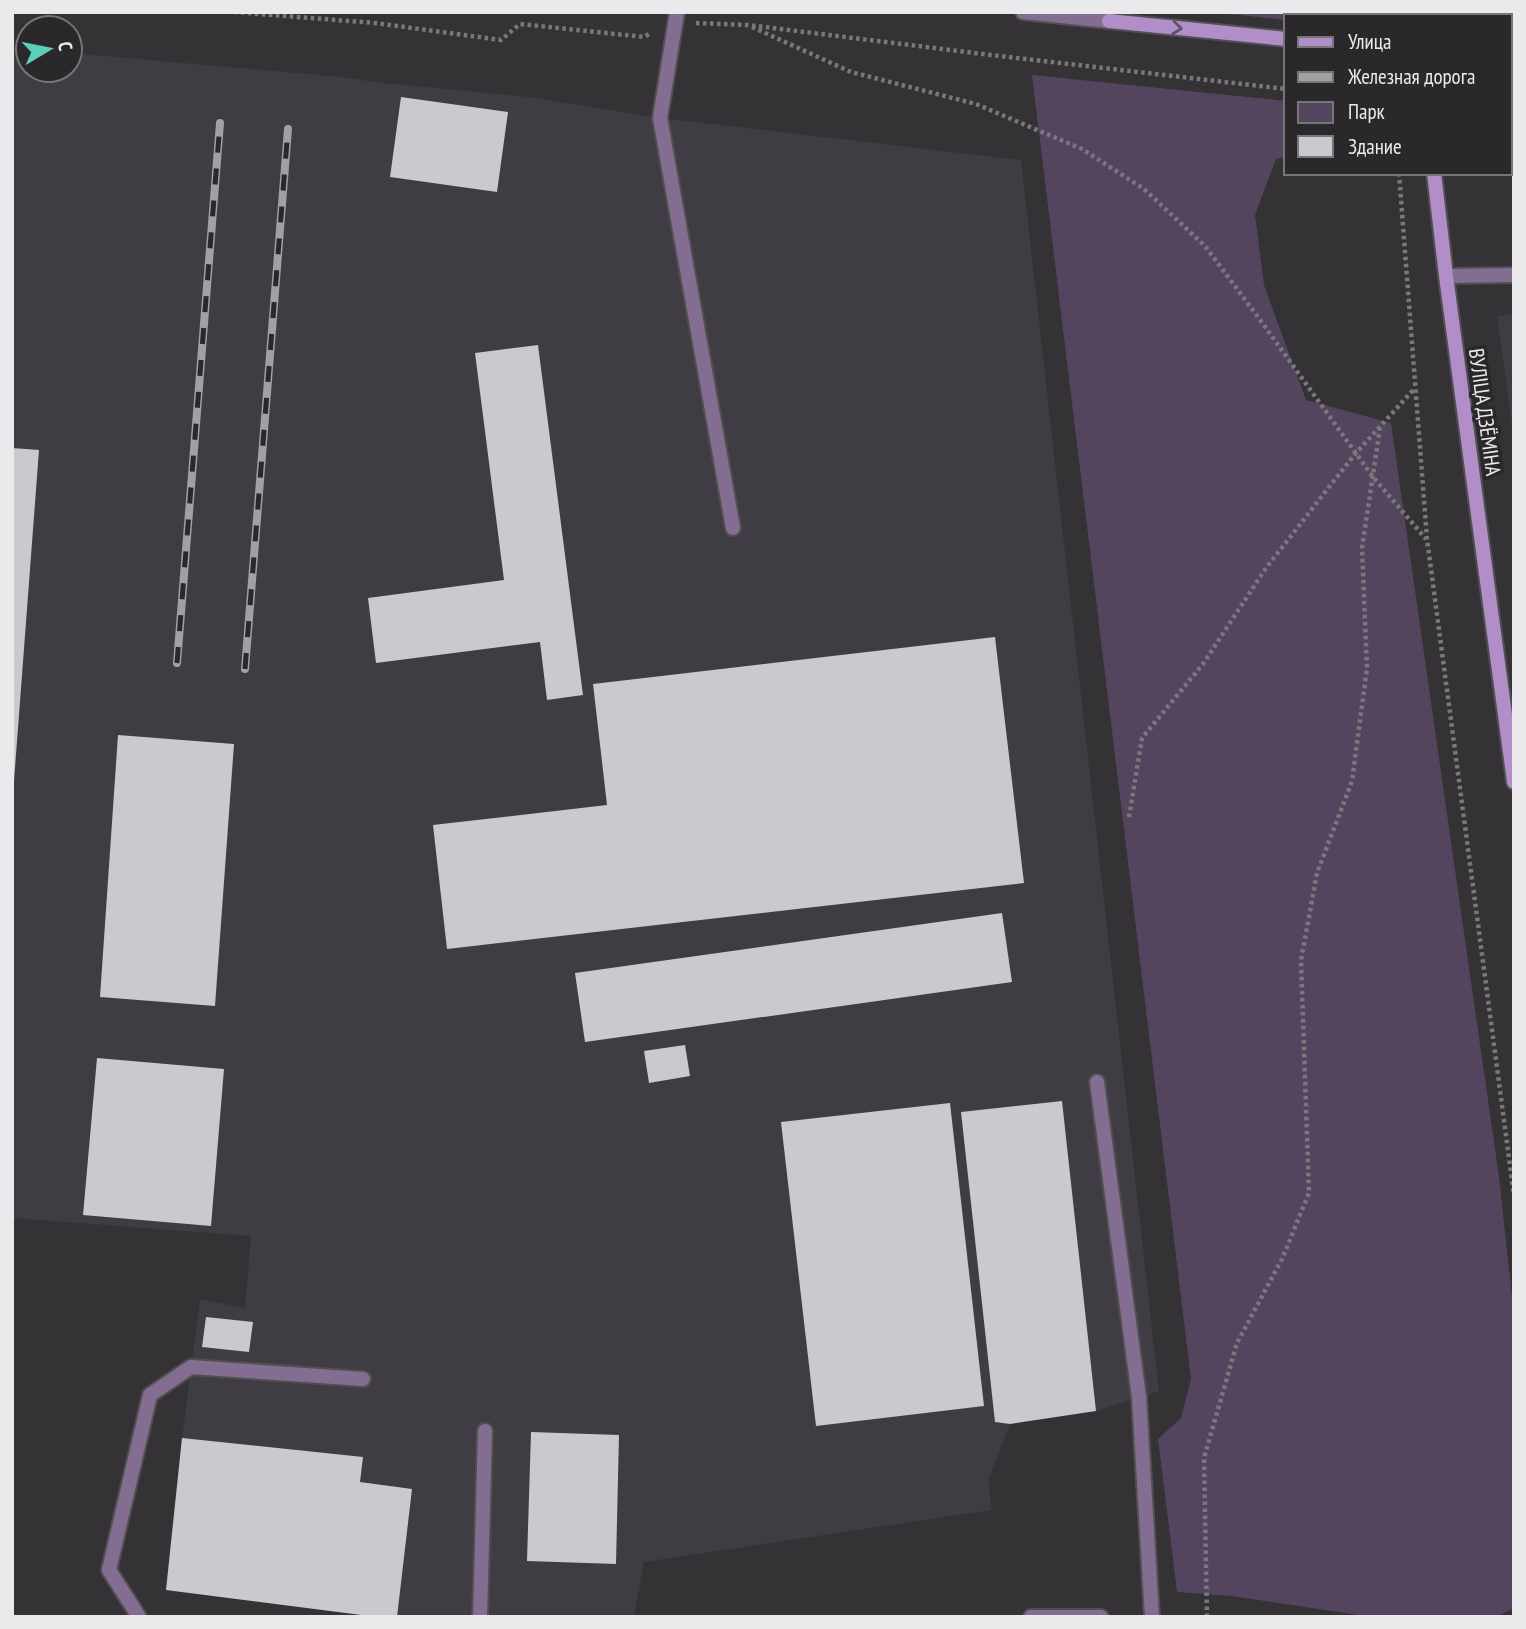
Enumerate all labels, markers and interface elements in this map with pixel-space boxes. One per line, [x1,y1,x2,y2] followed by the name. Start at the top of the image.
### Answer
[14,14,84,84] north arrow
[1284,14,1512,175] legend
[1172,20,1183,35] one-way arrow
[1348,28,1391,55] text: Улица
[53,40,78,53] text: С
[1347,63,1475,90] text: Железная дорога
[1348,98,1385,125] text: Парк
[1348,133,1402,160] text: Здание
[1463,347,1507,478] street label: ВУЛІЦА ДЗЁМІНА

